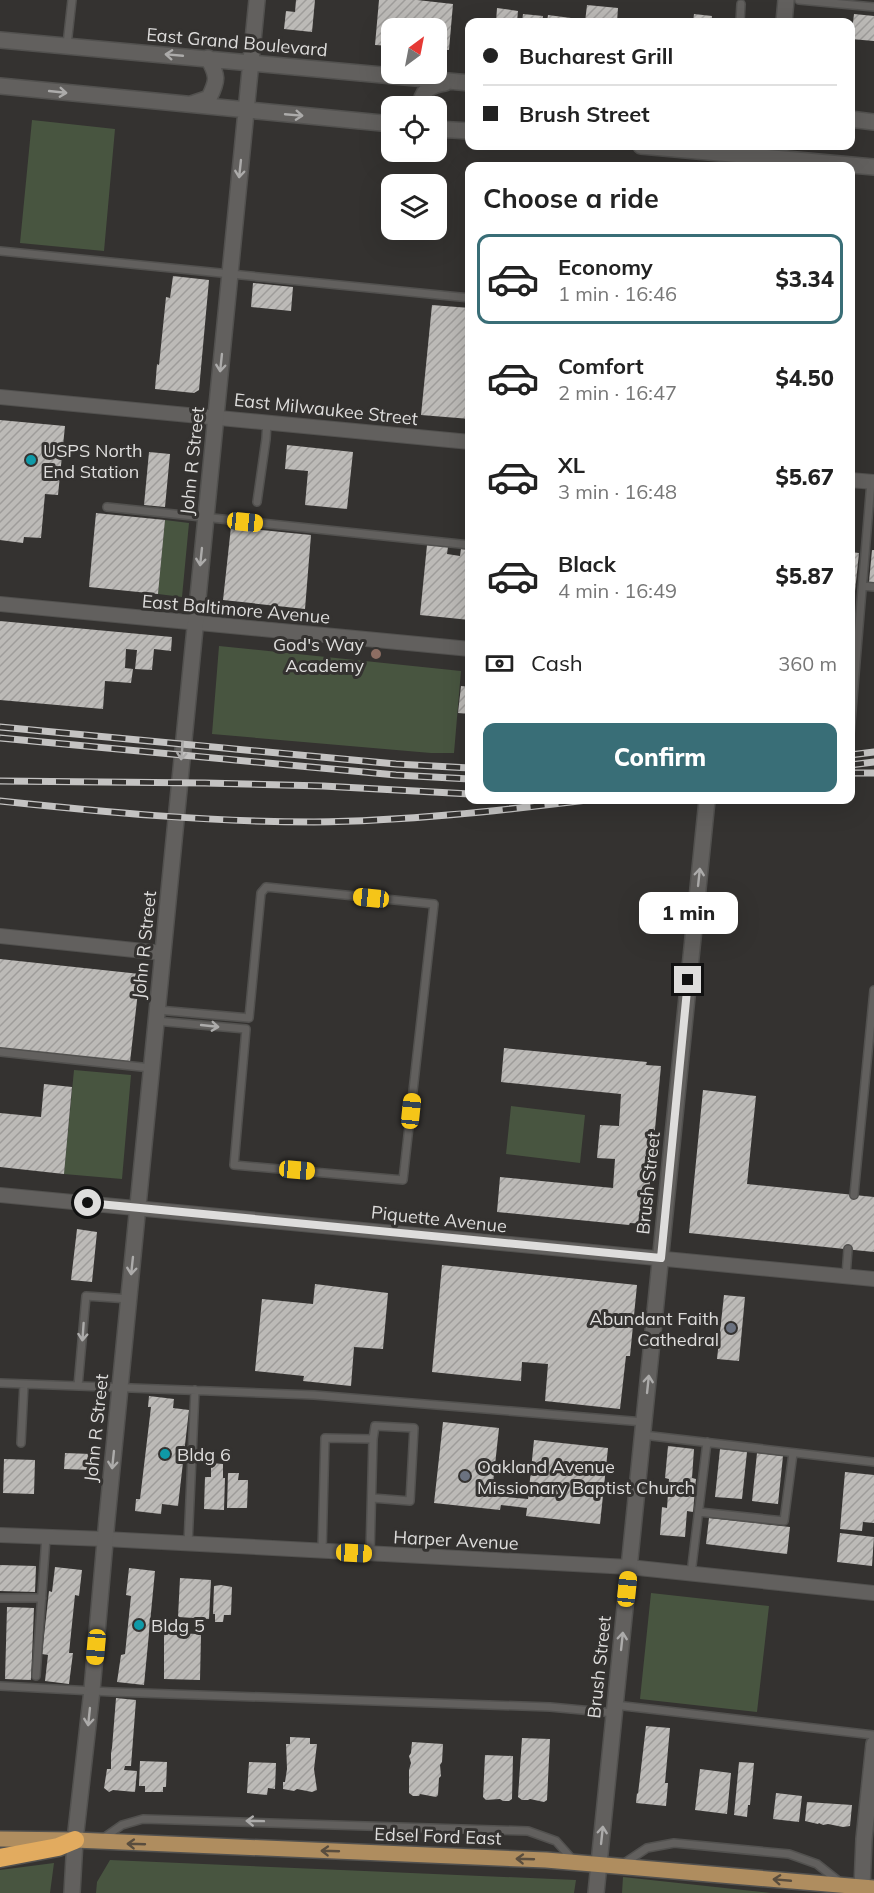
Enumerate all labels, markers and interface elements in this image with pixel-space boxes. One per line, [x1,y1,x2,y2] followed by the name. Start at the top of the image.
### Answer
[381,18,447,84] north arrow
[381,18,447,240] map controls
[145,23,329,61] street label: East Grand Boulevard
[519,42,673,70] text: Bucharest Grill
[164,49,184,60] one-way arrow
[48,87,68,98] one-way arrow
[381,96,447,162] button: locate
[519,100,650,128] text: Brush Street
[284,110,304,121] one-way arrow
[234,159,245,179] one-way arrow
[381,174,447,240] button: layers
[483,181,659,215] text: Choose a ride
[486,252,540,306] icon: car
[558,253,653,281] text: Economy
[775,265,834,293] text: $3.34
[558,281,677,306] text: 1 min · 16:46
[486,351,540,405] icon: car
[558,352,644,380] text: Comfort
[215,353,226,373] one-way arrow
[775,364,834,392] text: $4.50
[558,380,677,405] text: 2 min · 16:47
[233,388,419,430] street label: East Milwaukee Street
[175,406,209,516] street label: John R Street
[43,439,143,483] place label: USPS North End Station
[486,450,540,504] icon: car
[558,451,585,479] text: XL
[24,453,38,467] marker: USPS North End Station
[775,463,834,491] text: $5.67
[558,479,677,504] text: 3 min · 16:48
[226,511,264,533] car
[196,547,207,567] one-way arrow
[486,549,540,603] icon: car
[558,550,616,578] text: Black
[775,562,834,590] text: $5.87
[558,578,677,603] text: 4 min · 16:49
[141,589,331,629] street label: East Baltimore Avenue
[273,633,364,677] place label: God's Way Academy
[369,647,383,661] marker: God's Way Academy
[483,647,516,680] icon: cash
[531,649,583,677] text: Cash
[778,651,837,676] text: 360 m
[483,723,837,792] button: Confirm
[176,741,187,761] one-way arrow
[694,867,705,887] one-way arrow
[352,887,390,909] car
[127,890,161,1000] street label: John R Street
[638,893,738,935] callout: 1 min
[662,900,715,925] text: 1 min
[674,966,701,993] route end
[200,1021,220,1032] one-way arrow
[400,1092,422,1130] car
[631,1131,665,1235] street label: Brush Street
[278,1159,316,1181] car
[74,1189,101,1216] route start
[370,1200,508,1238] street label: Piquette Avenue
[126,1256,137,1276] one-way arrow
[589,1307,719,1351] place label: Abundant Faith Cathedral
[77,1321,88,1341] one-way arrow
[724,1321,738,1335] marker: Abundant Faith Cathedral
[79,1373,113,1483] street label: John R Street
[643,1375,654,1395] one-way arrow
[177,1443,231,1466] place label: Bldg 6
[158,1447,172,1461] marker: Bldg 6
[107,1450,118,1470] one-way arrow
[477,1455,695,1499] place label: Oakland Avenue Missionary Baptist Church
[458,1469,472,1483] marker: Oakland Avenue Missionary Baptist Church
[393,1525,519,1555] street label: Harper Avenue
[336,1543,372,1563] car
[616,1570,638,1608] car
[151,1614,205,1637] place label: Bldg 5
[582,1615,616,1719] street label: Brush Street
[132,1618,146,1632] marker: Bldg 5
[85,1628,107,1666] car
[617,1631,628,1651] one-way arrow
[83,1707,94,1726] one-way arrow
[245,1816,265,1827] one-way arrow
[374,1822,502,1850] street label: Edsel Ford East
[597,1825,608,1845] one-way arrow
[126,1838,146,1849] one-way arrow
[321,1846,341,1857] one-way arrow
[516,1853,536,1865] one-way arrow
[773,1875,793,1886] one-way arrow

